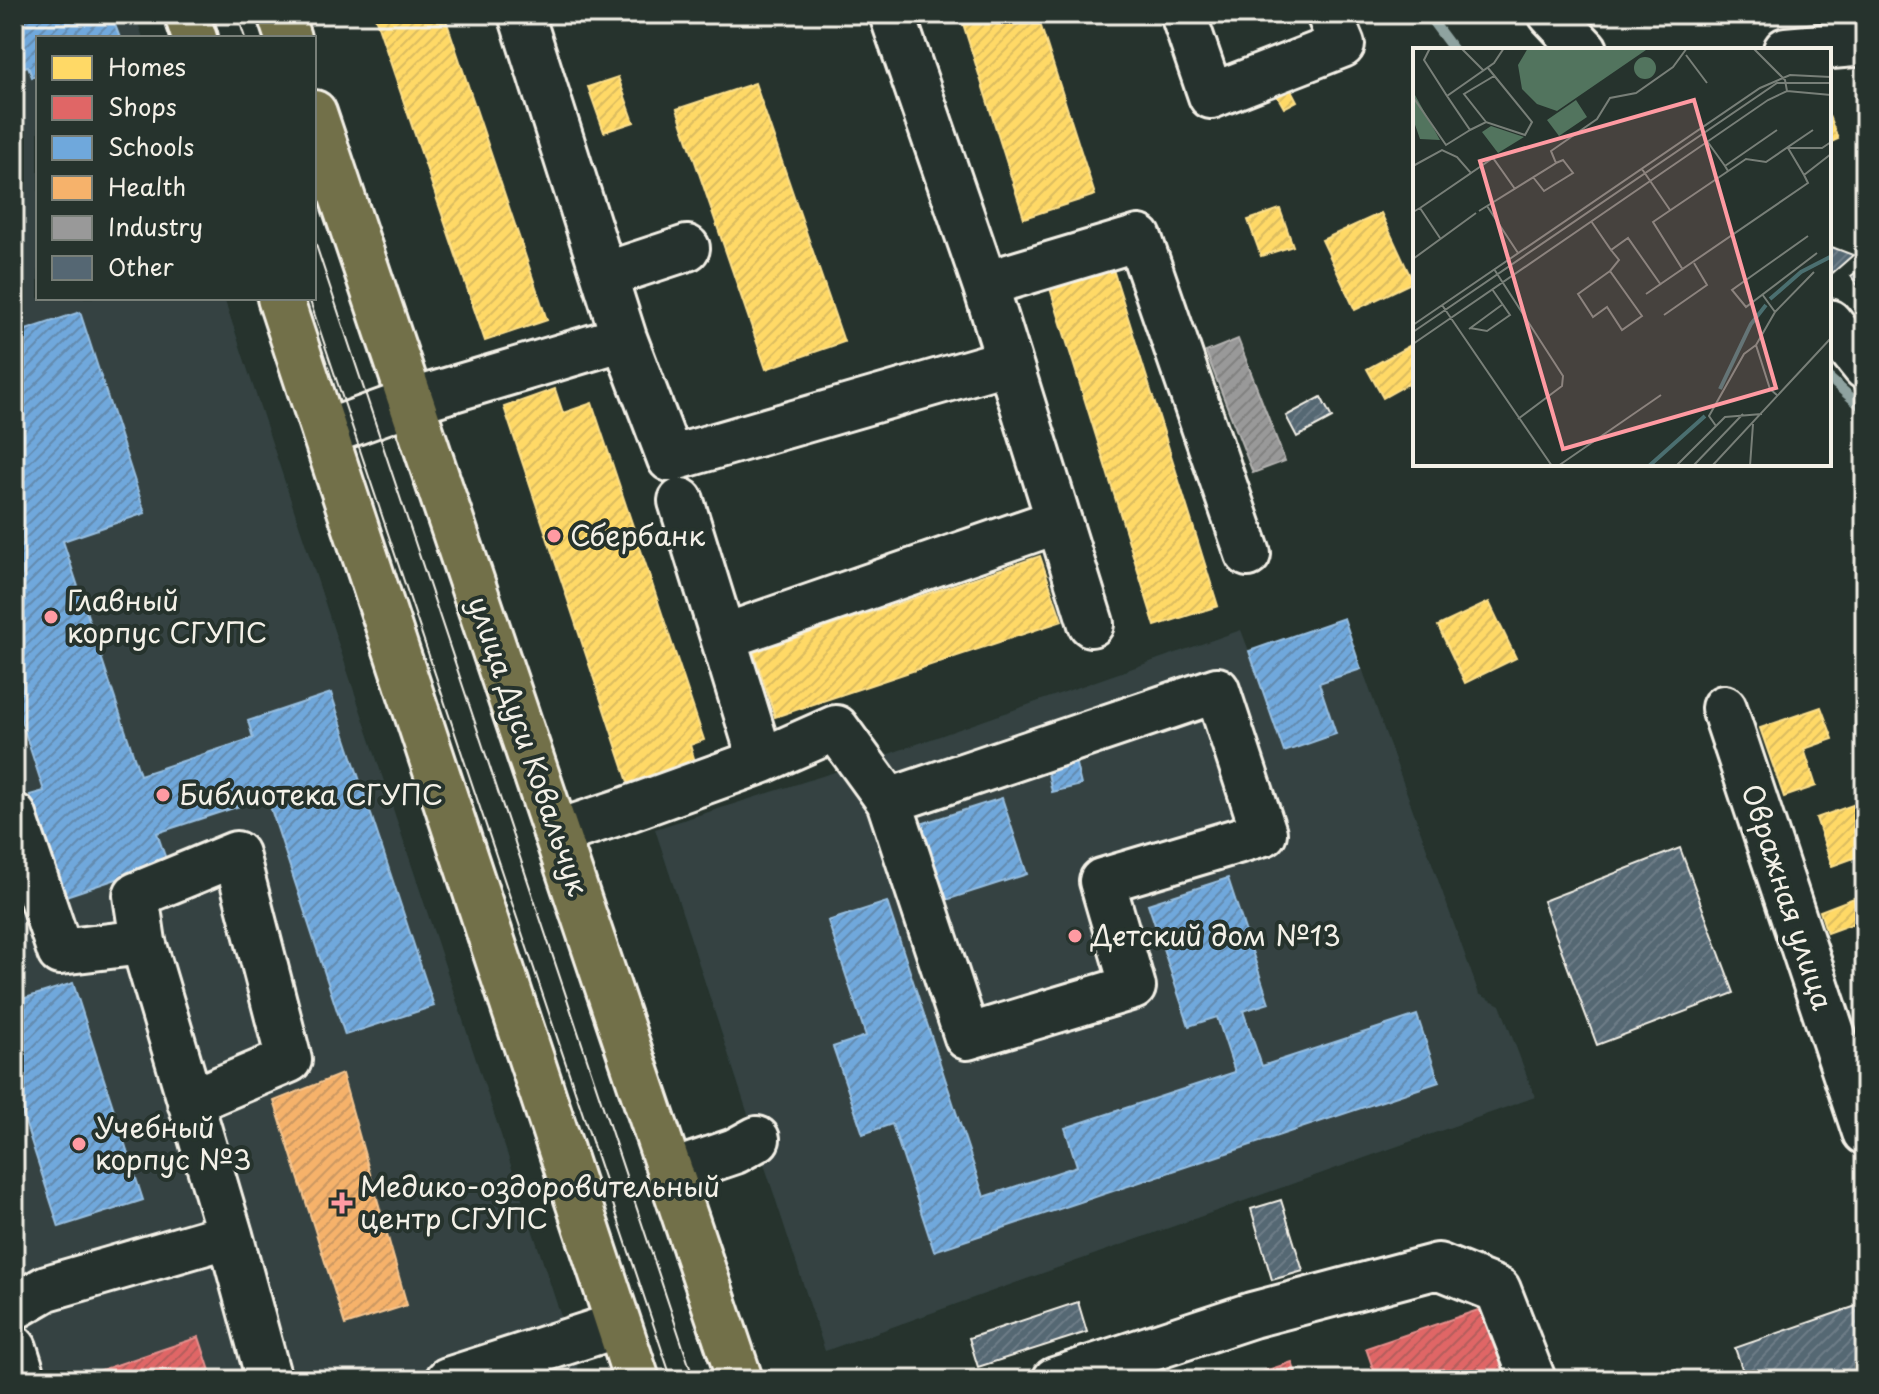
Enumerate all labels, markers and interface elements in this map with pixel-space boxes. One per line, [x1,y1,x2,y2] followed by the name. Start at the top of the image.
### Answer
[36,36,316,300] legend
[108,48,186,84] text: Homes
[1413,48,1831,466] inset map
[108,88,177,124] text: Shops
[108,128,194,164] text: Schools
[108,168,186,204] text: Health
[108,208,203,244] text: Industry
[108,248,175,284] text: Other
[570,513,705,556] place label: Сбербанк
[545,527,563,545] marker: Сбербанк
[67,578,267,653] place label: Главный корпус СГУПС
[458,590,601,901] street label: улица Дуси Ковальчук
[42,608,60,626] marker: Главный корпус СГУПС
[179,772,443,815] place label: Библиотека СГУПС
[1732,778,1845,1015] street label: Овражная улица
[154,786,172,804] marker: Библиотека СГУПС
[1090,913,1341,956] place label: Детский дом №13
[1066,927,1084,945] marker: Детский дом №13
[95,1105,252,1180] place label: Учебный корпус №3
[70,1135,88,1153] marker: Учебный корпус №3
[360,1164,720,1239] place label: Медико-оздоровительный центр СГУПС
[331,1192,353,1214] marker: Медико-оздоровительный центр СГУПС

